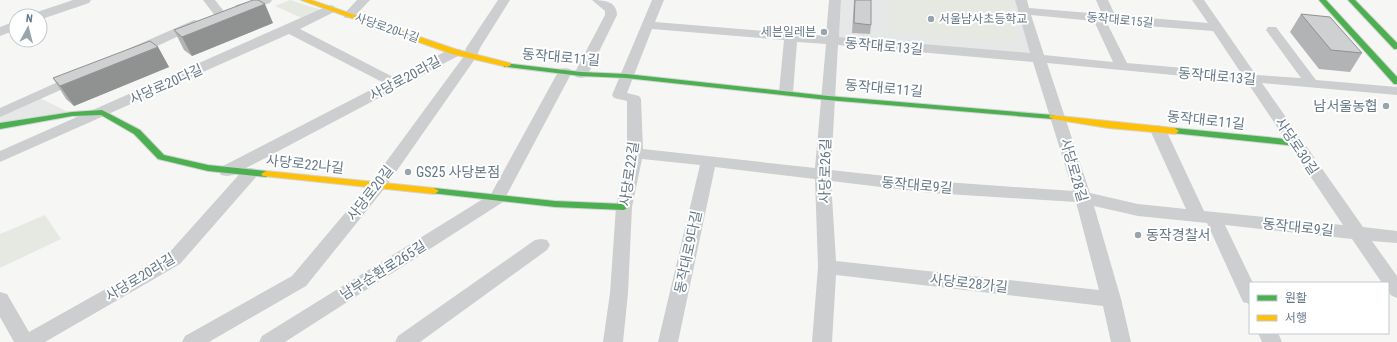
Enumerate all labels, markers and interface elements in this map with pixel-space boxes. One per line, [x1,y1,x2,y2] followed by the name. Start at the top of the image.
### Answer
[8,8,48,48] north arrow
[353,10,421,46] street label: 사당로20나길
[1086,10,1154,30] street label: 동작대로15길
[25,12,34,25] text: N
[939,12,1027,26] place label: 서울남사초등학교
[926,14,936,24] marker: 서울남사초등학교
[761,25,816,39] place label: 세븐일레븐
[819,27,829,37] marker: 세븐일레븐
[844,35,924,57] street label: 동작대로13길
[521,46,601,68] street label: 동작대로11길
[367,53,443,103] street label: 사당로20라길
[127,61,205,107] street label: 사당로20다길
[1177,65,1257,87] street label: 동작대로13길
[844,77,924,99] street label: 동작대로11길
[1314,98,1378,114] place label: 남서울농협
[1381,101,1391,111] marker: 남서울농협
[1166,108,1246,132] street label: 동작대로11길
[1272,114,1322,178] street label: 사당로30길
[1057,136,1091,204] street label: 사당로28길
[816,138,834,204] street label: 사당로26길
[617,141,641,207] street label: 사당로22길
[265,152,345,176] street label: 사당로22나길
[344,162,396,224] street label: 사당로20길
[416,164,500,180] place label: GS25 사당본점
[403,167,413,177] marker: GS25 사당본점
[881,174,953,196] street label: 동작대로9길
[671,209,705,295] street label: 동작대로9다길
[1262,215,1334,239] street label: 동작대로9길
[1146,227,1210,243] place label: 동작경찰서
[1133,230,1143,240] marker: 동작경찰서
[337,237,429,303] street label: 남부순환로265길
[102,250,178,304] street label: 사당로20라길
[929,271,1009,295] street label: 사당로28가길
[1249,282,1389,334] legend
[1285,291,1307,305] text: 원활
[1285,311,1307,325] text: 서행

